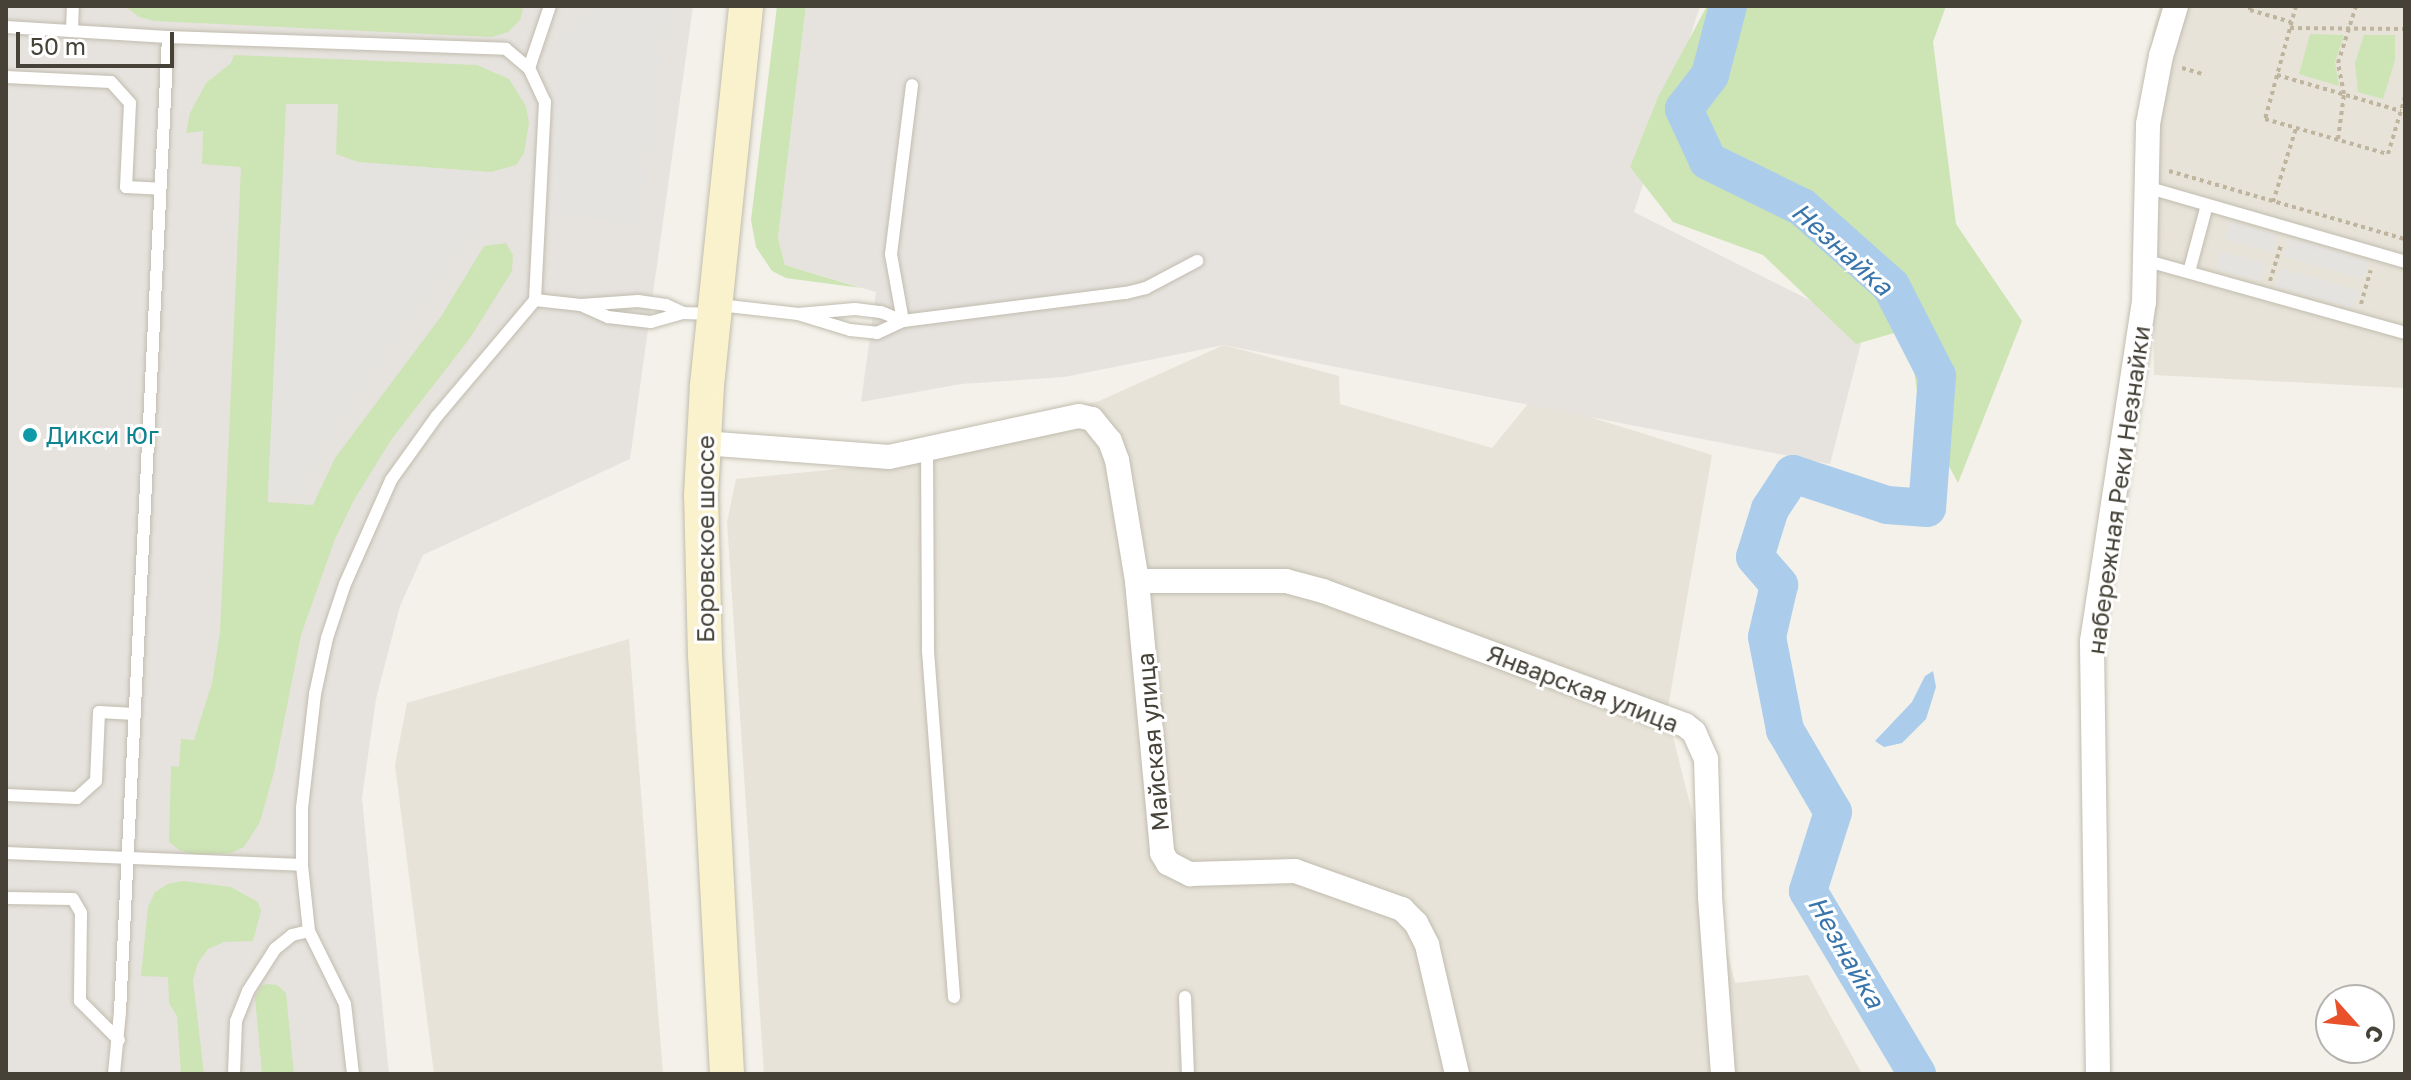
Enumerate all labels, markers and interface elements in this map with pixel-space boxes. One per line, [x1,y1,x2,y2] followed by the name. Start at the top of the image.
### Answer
[20,16,178,66] scale bar
[30,31,86,60] text: 50 m
[1785,196,1899,302] water label: Незнайка
[2081,324,2155,656] street label: набережная Реки Незнайки
[46,421,159,449] place label: Дикси Юг
[21,426,39,444] marker: Дикси Юг
[691,435,719,643] street label: Боровское шоссе
[1483,638,1683,738] street label: Январская улица
[1130,652,1174,832] street label: Майская улица
[1801,890,1891,1014] water label: Незнайка
[2315,984,2395,1064] north arrow
[2359,1021,2391,1047] text: С

